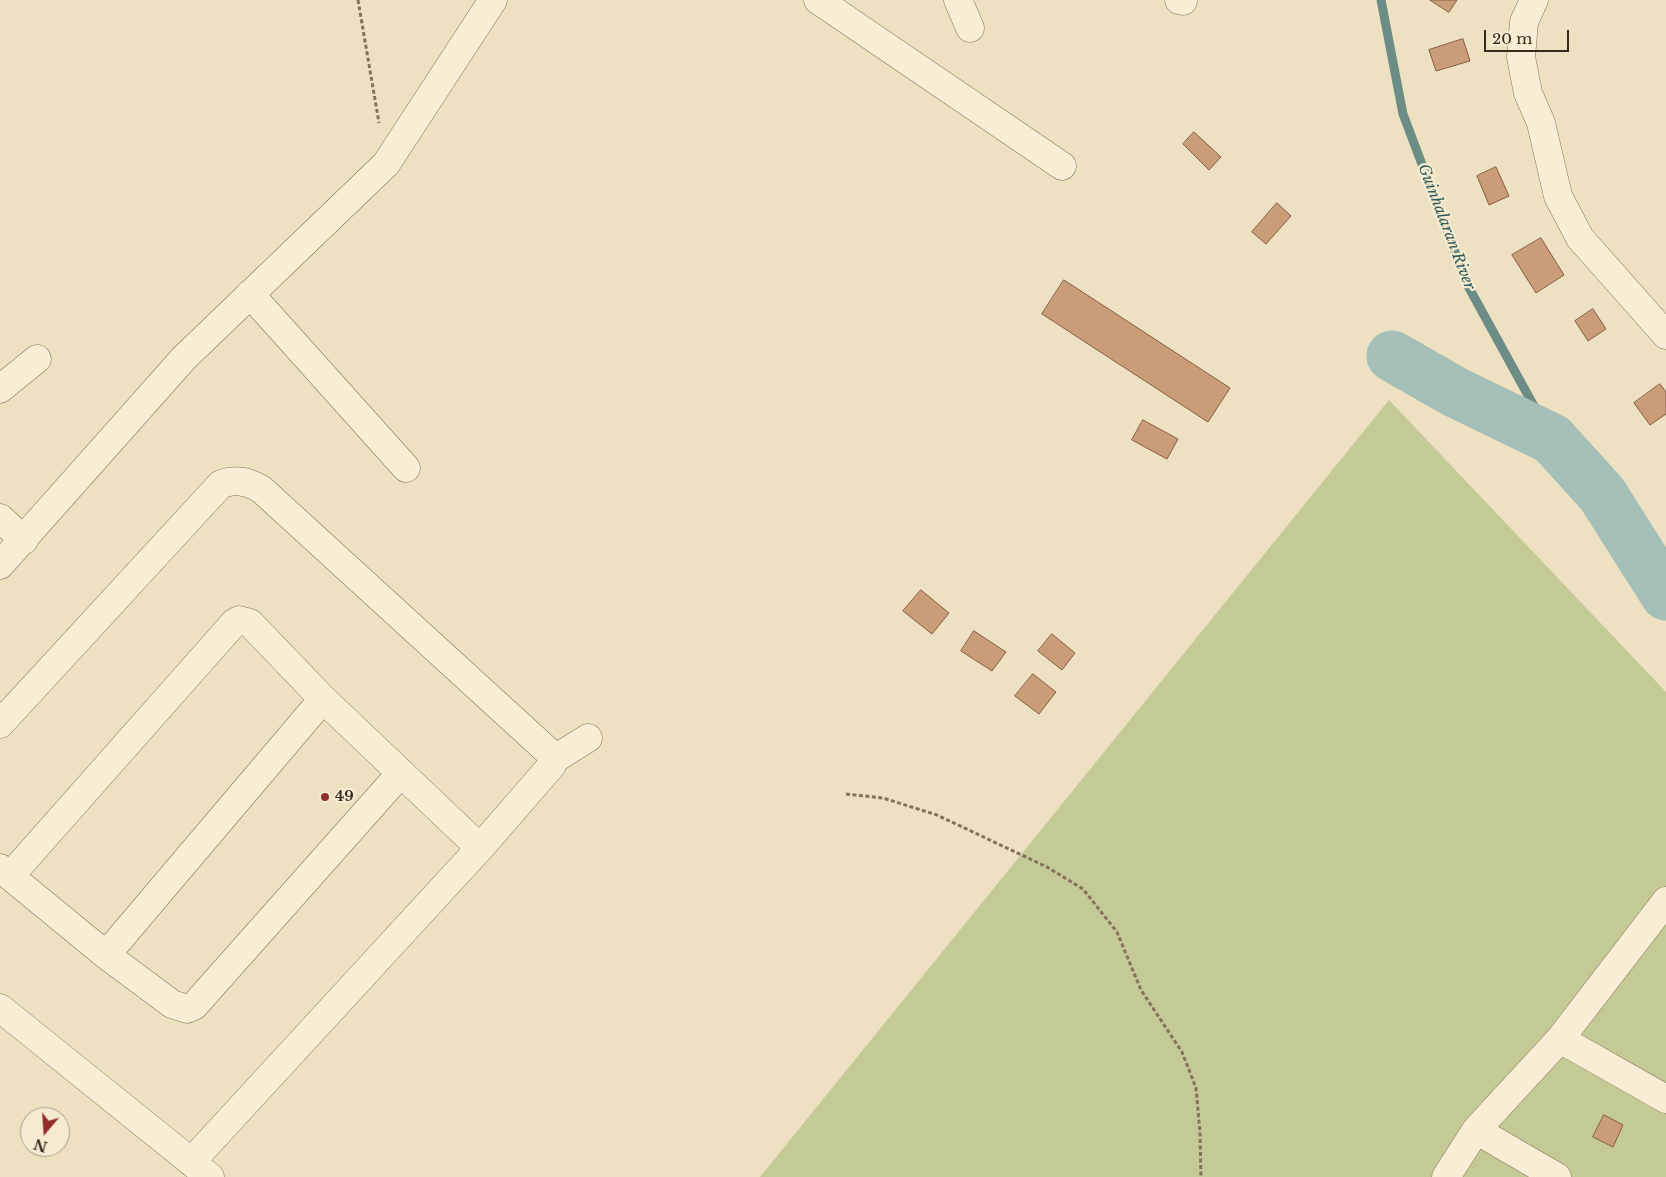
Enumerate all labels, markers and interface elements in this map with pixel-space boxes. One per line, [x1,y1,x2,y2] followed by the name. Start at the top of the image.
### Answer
[1486,20,1571,52] scale bar
[1492,29,1532,48] text: 20 m
[1414,161,1478,293] water label: Guinhalaran River
[335,789,354,805] place label: 49
[319,791,331,803] marker: 49
[20,1107,70,1157] north arrow
[32,1135,50,1156] text: N

